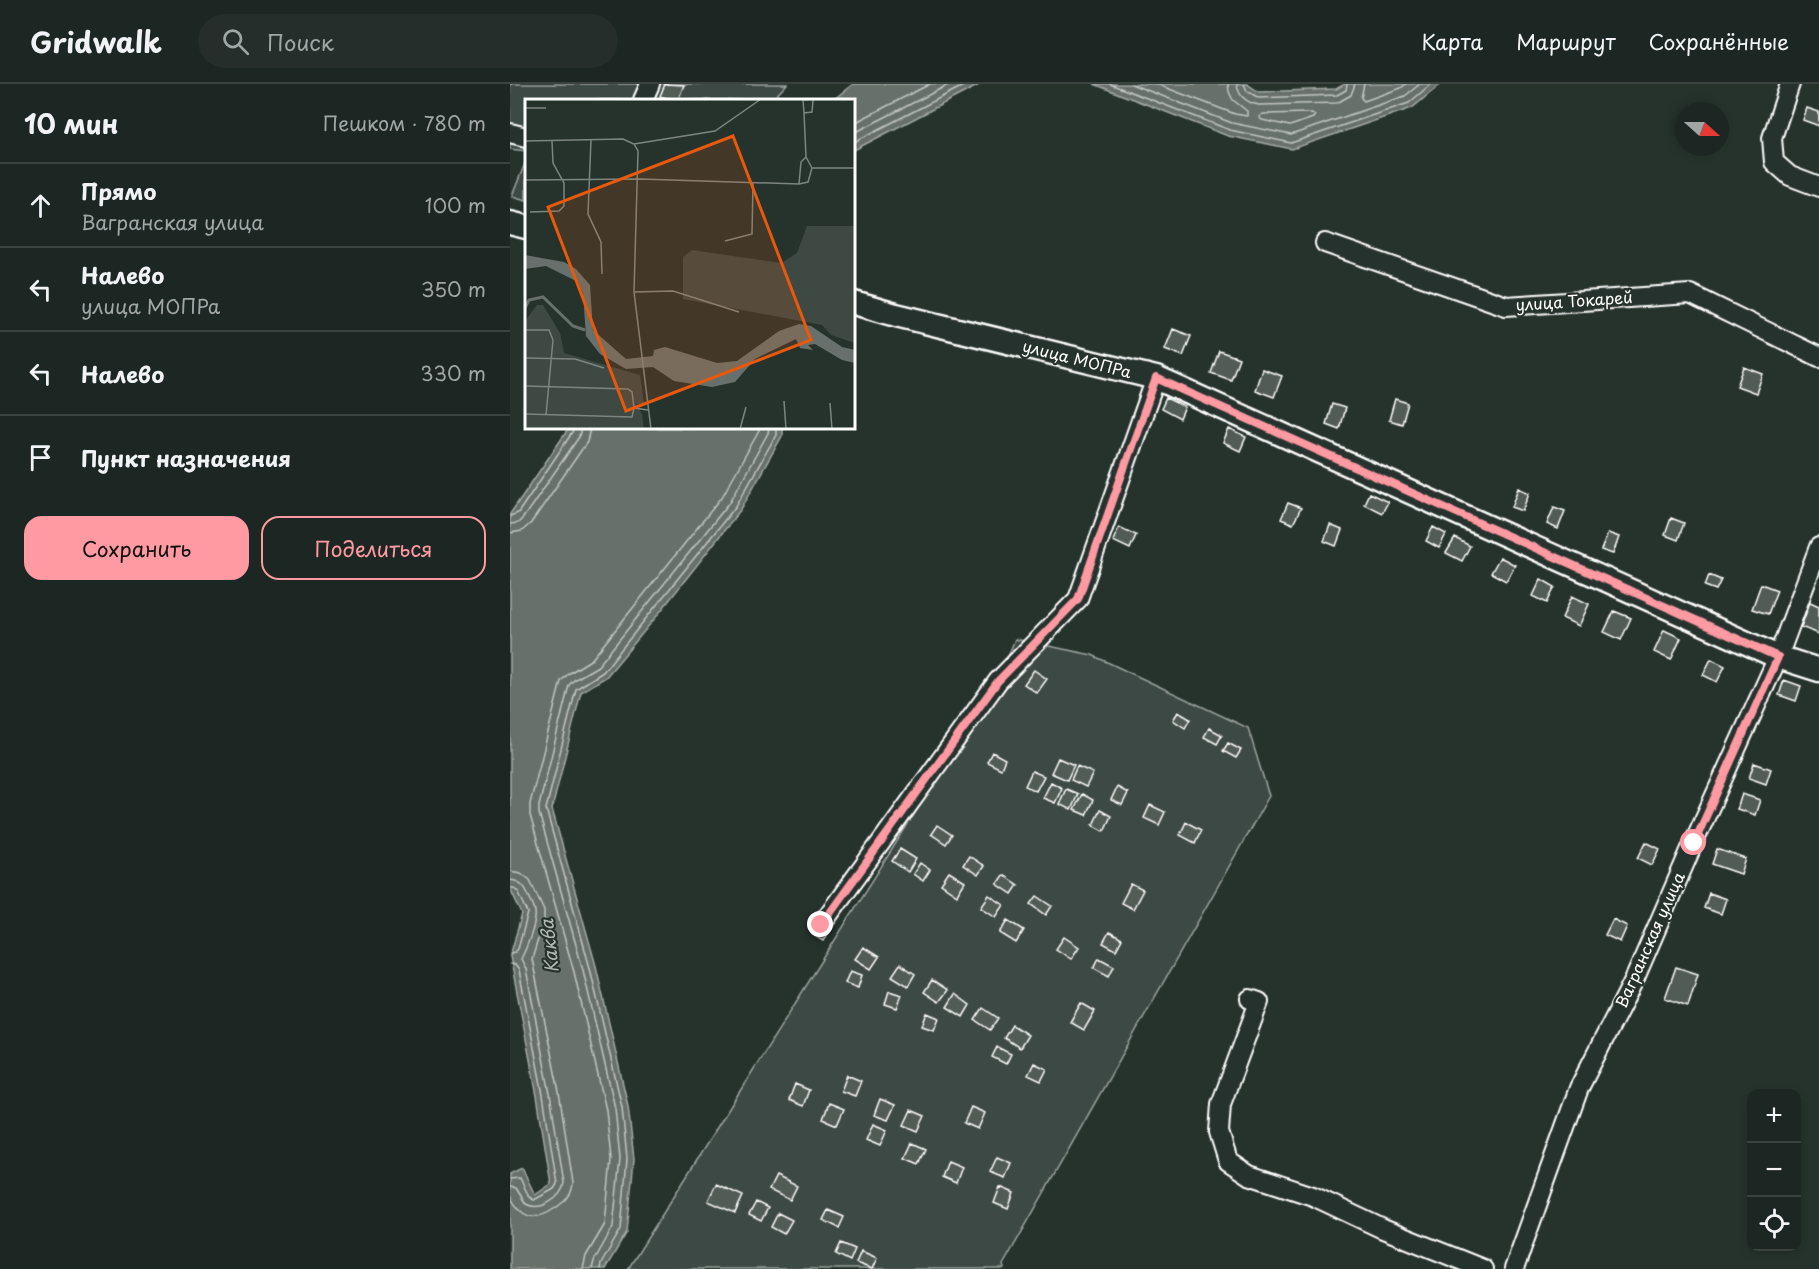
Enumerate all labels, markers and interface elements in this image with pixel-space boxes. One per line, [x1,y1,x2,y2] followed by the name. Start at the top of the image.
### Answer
[198,14,618,68] search box
[30,20,162,63] text: Gridwalk
[219,25,252,58] icon: search
[267,25,334,58] text: Поиск
[1422,25,1483,57] text: Карта
[1516,25,1616,57] text: Маршрут
[1649,25,1789,57] text: Сохранённые
[525,99,855,429] inset map
[1675,102,1729,156] north arrow
[24,104,119,143] text: 10 мин
[323,108,486,138] text: Пешком · 780 m
[81,174,156,207] text: Прямо
[24,189,57,222] icon: ahead
[425,190,486,220] text: 100 m
[81,207,264,237] text: Вагранская улица
[81,258,164,291] text: Налево
[24,273,57,306] icon: left
[421,274,486,304] text: 350 m
[1515,284,1633,316] street label: улица Токарей
[81,291,220,321] text: улица МОПРа
[1020,333,1134,383] street label: улица МОПРа
[24,357,57,390] icon: left
[81,357,164,390] text: Налево
[420,358,486,388] text: 330 m
[24,441,57,474] icon: arrive
[81,441,291,474] text: Пункт назначения
[24,516,249,580] button: Сохранить
[261,516,486,580] button: Поделиться
[1680,829,1706,855] route start
[1608,868,1690,1011] street label: Вагранская улица
[807,911,833,937] route end
[532,917,565,974] water label: Каква
[1747,1089,1801,1251] map controls
[1747,1089,1801,1143] button: +
[1747,1143,1801,1197] button: −
[1747,1197,1801,1251] button: locate

